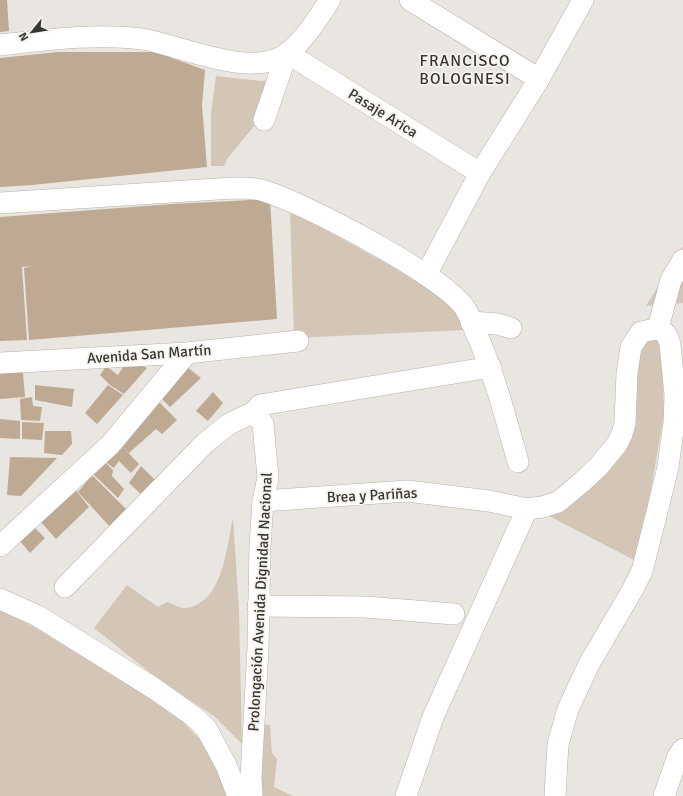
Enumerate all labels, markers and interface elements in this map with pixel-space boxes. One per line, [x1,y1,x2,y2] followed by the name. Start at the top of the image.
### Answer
[12,12,52,52] north arrow
[16,30,31,43] text: N
[419,51,511,89] district label: FRANCISCO BOLOGNESI
[345,85,421,141] street label: Pasaje Arica
[86,341,212,367] street label: Avenida San Martín
[244,472,276,732] street label: Prolongación Avenida Dignidad Nacional
[326,484,418,506] street label: Brea y Pariñas

